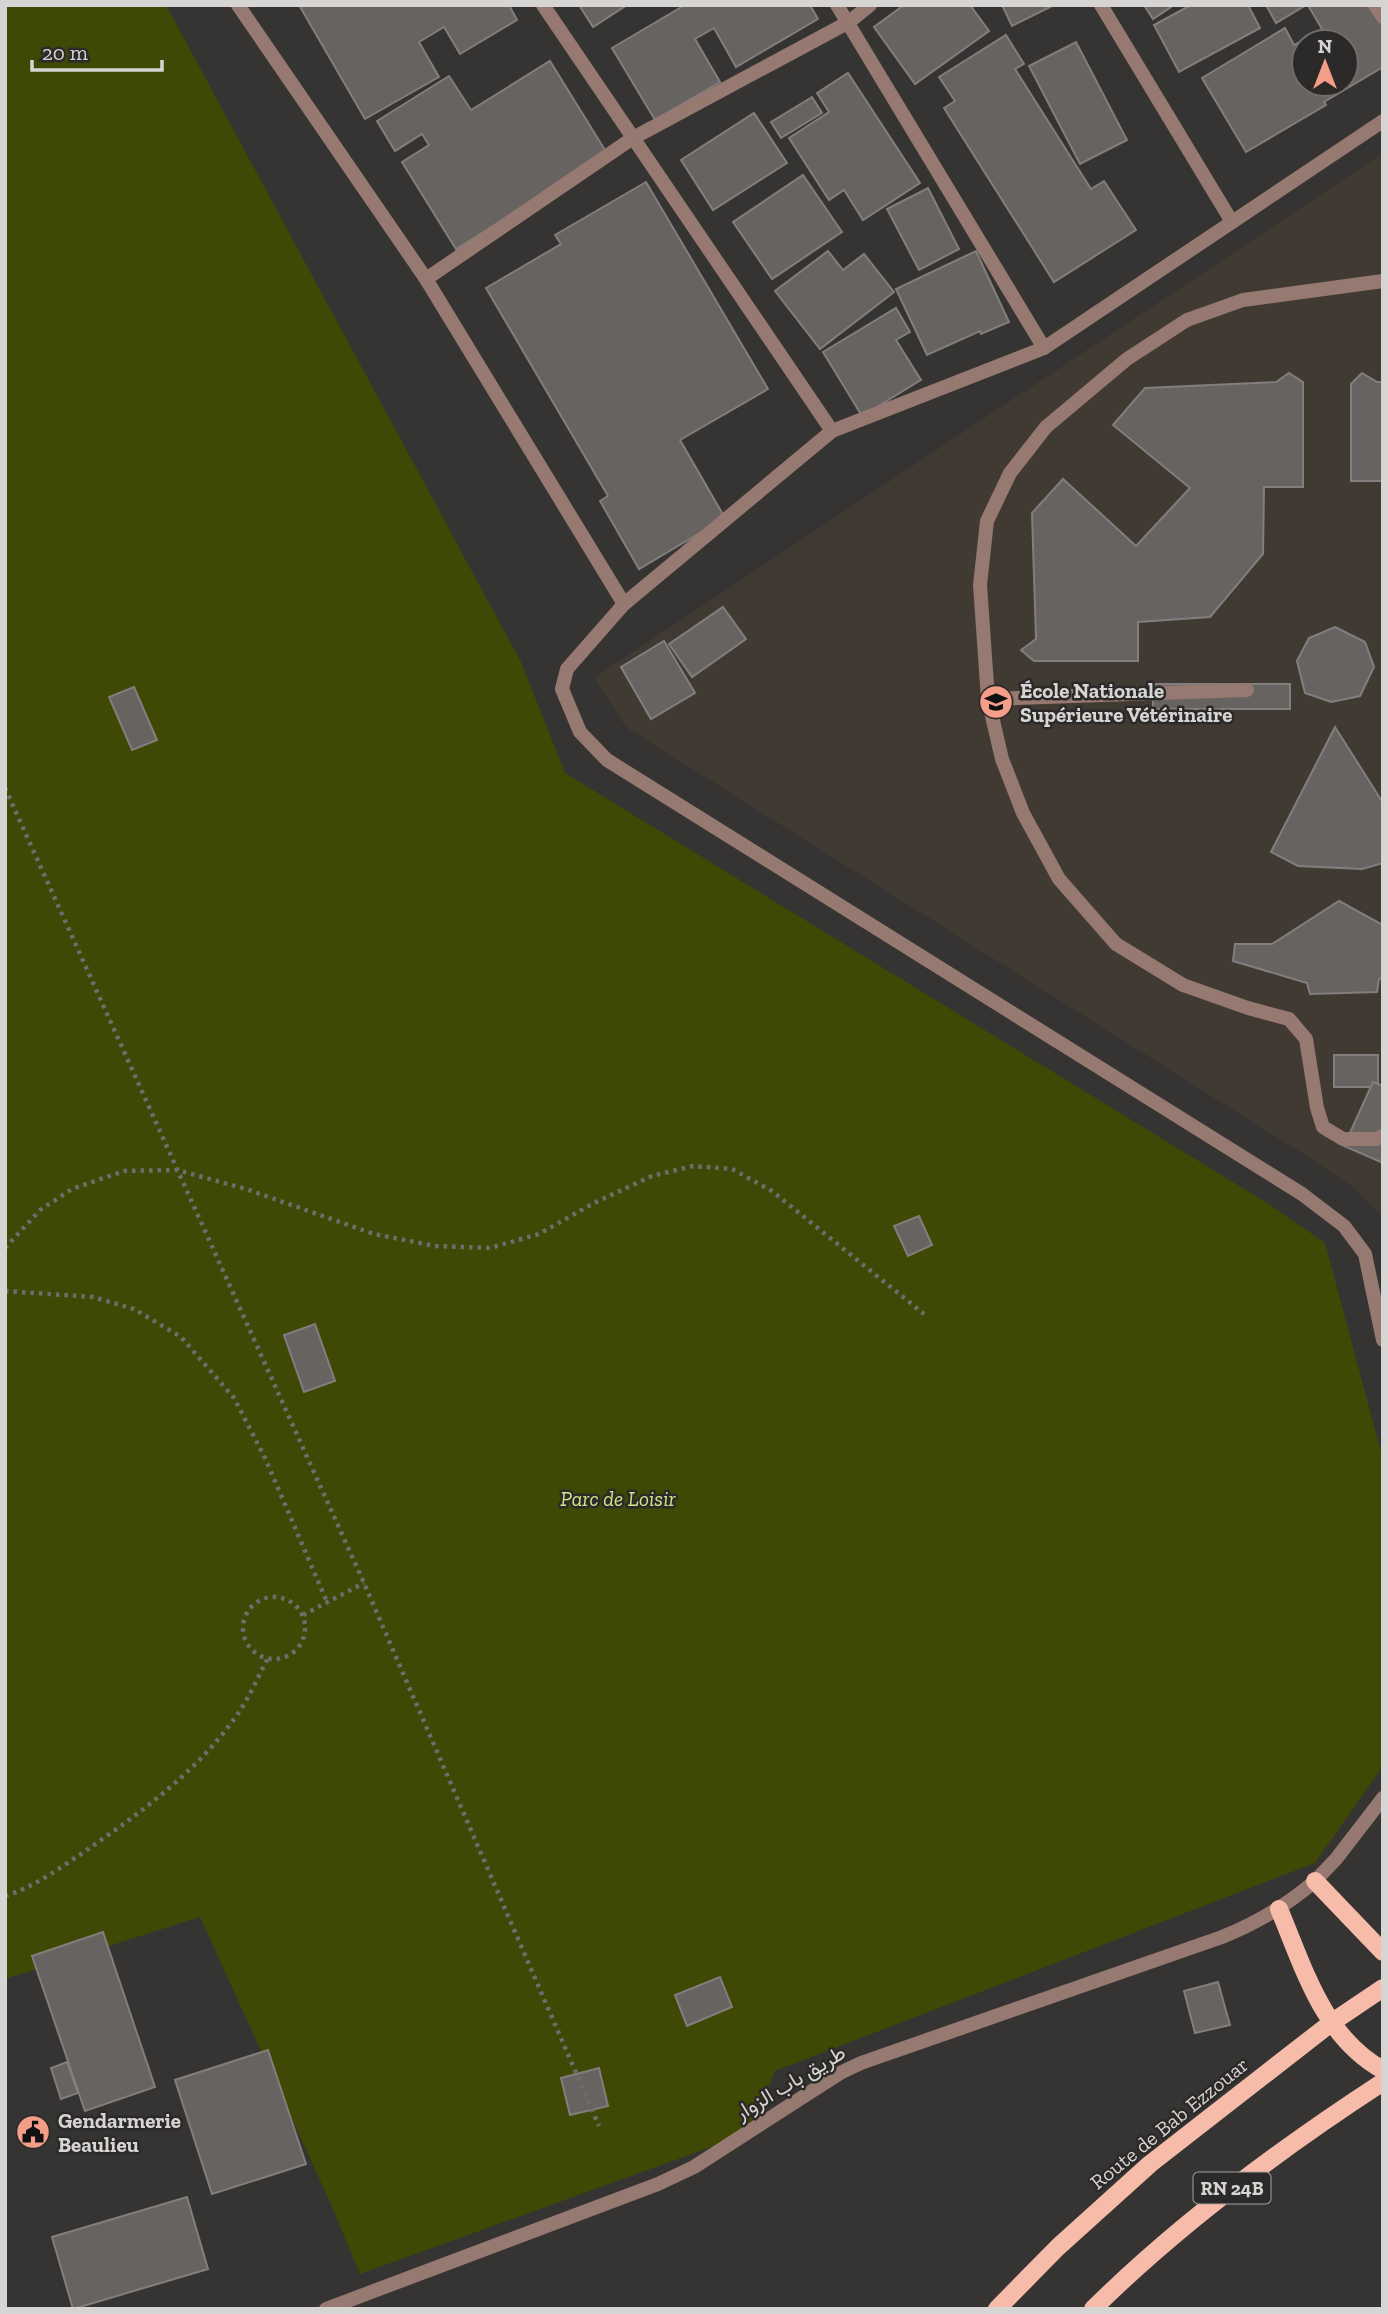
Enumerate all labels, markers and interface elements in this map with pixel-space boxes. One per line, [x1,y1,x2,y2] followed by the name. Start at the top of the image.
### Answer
[32,28,161,72] scale bar
[1290,28,1360,98] north arrow
[1318,35,1332,58] text: N
[42,40,88,65] text: 20 m
[1020,678,1232,727] place label: École Nationale Supérieure Vétérinaire
[977,683,1015,721] school or university icon: École Nationale Supérieure Vétérinaire
[560,1486,677,1511] park label: Parc de Loisir
[729,2039,850,2126] street label: طريق باب الزوار
[1085,2052,1253,2194] street label: Route de Bab Ezzouar
[58,2108,181,2157] place label: Gendarmerie Beaulieu
[14,2113,52,2151] public building icon: Gendarmerie Beaulieu
[1194,2172,1270,2204] road number: RN 24B

